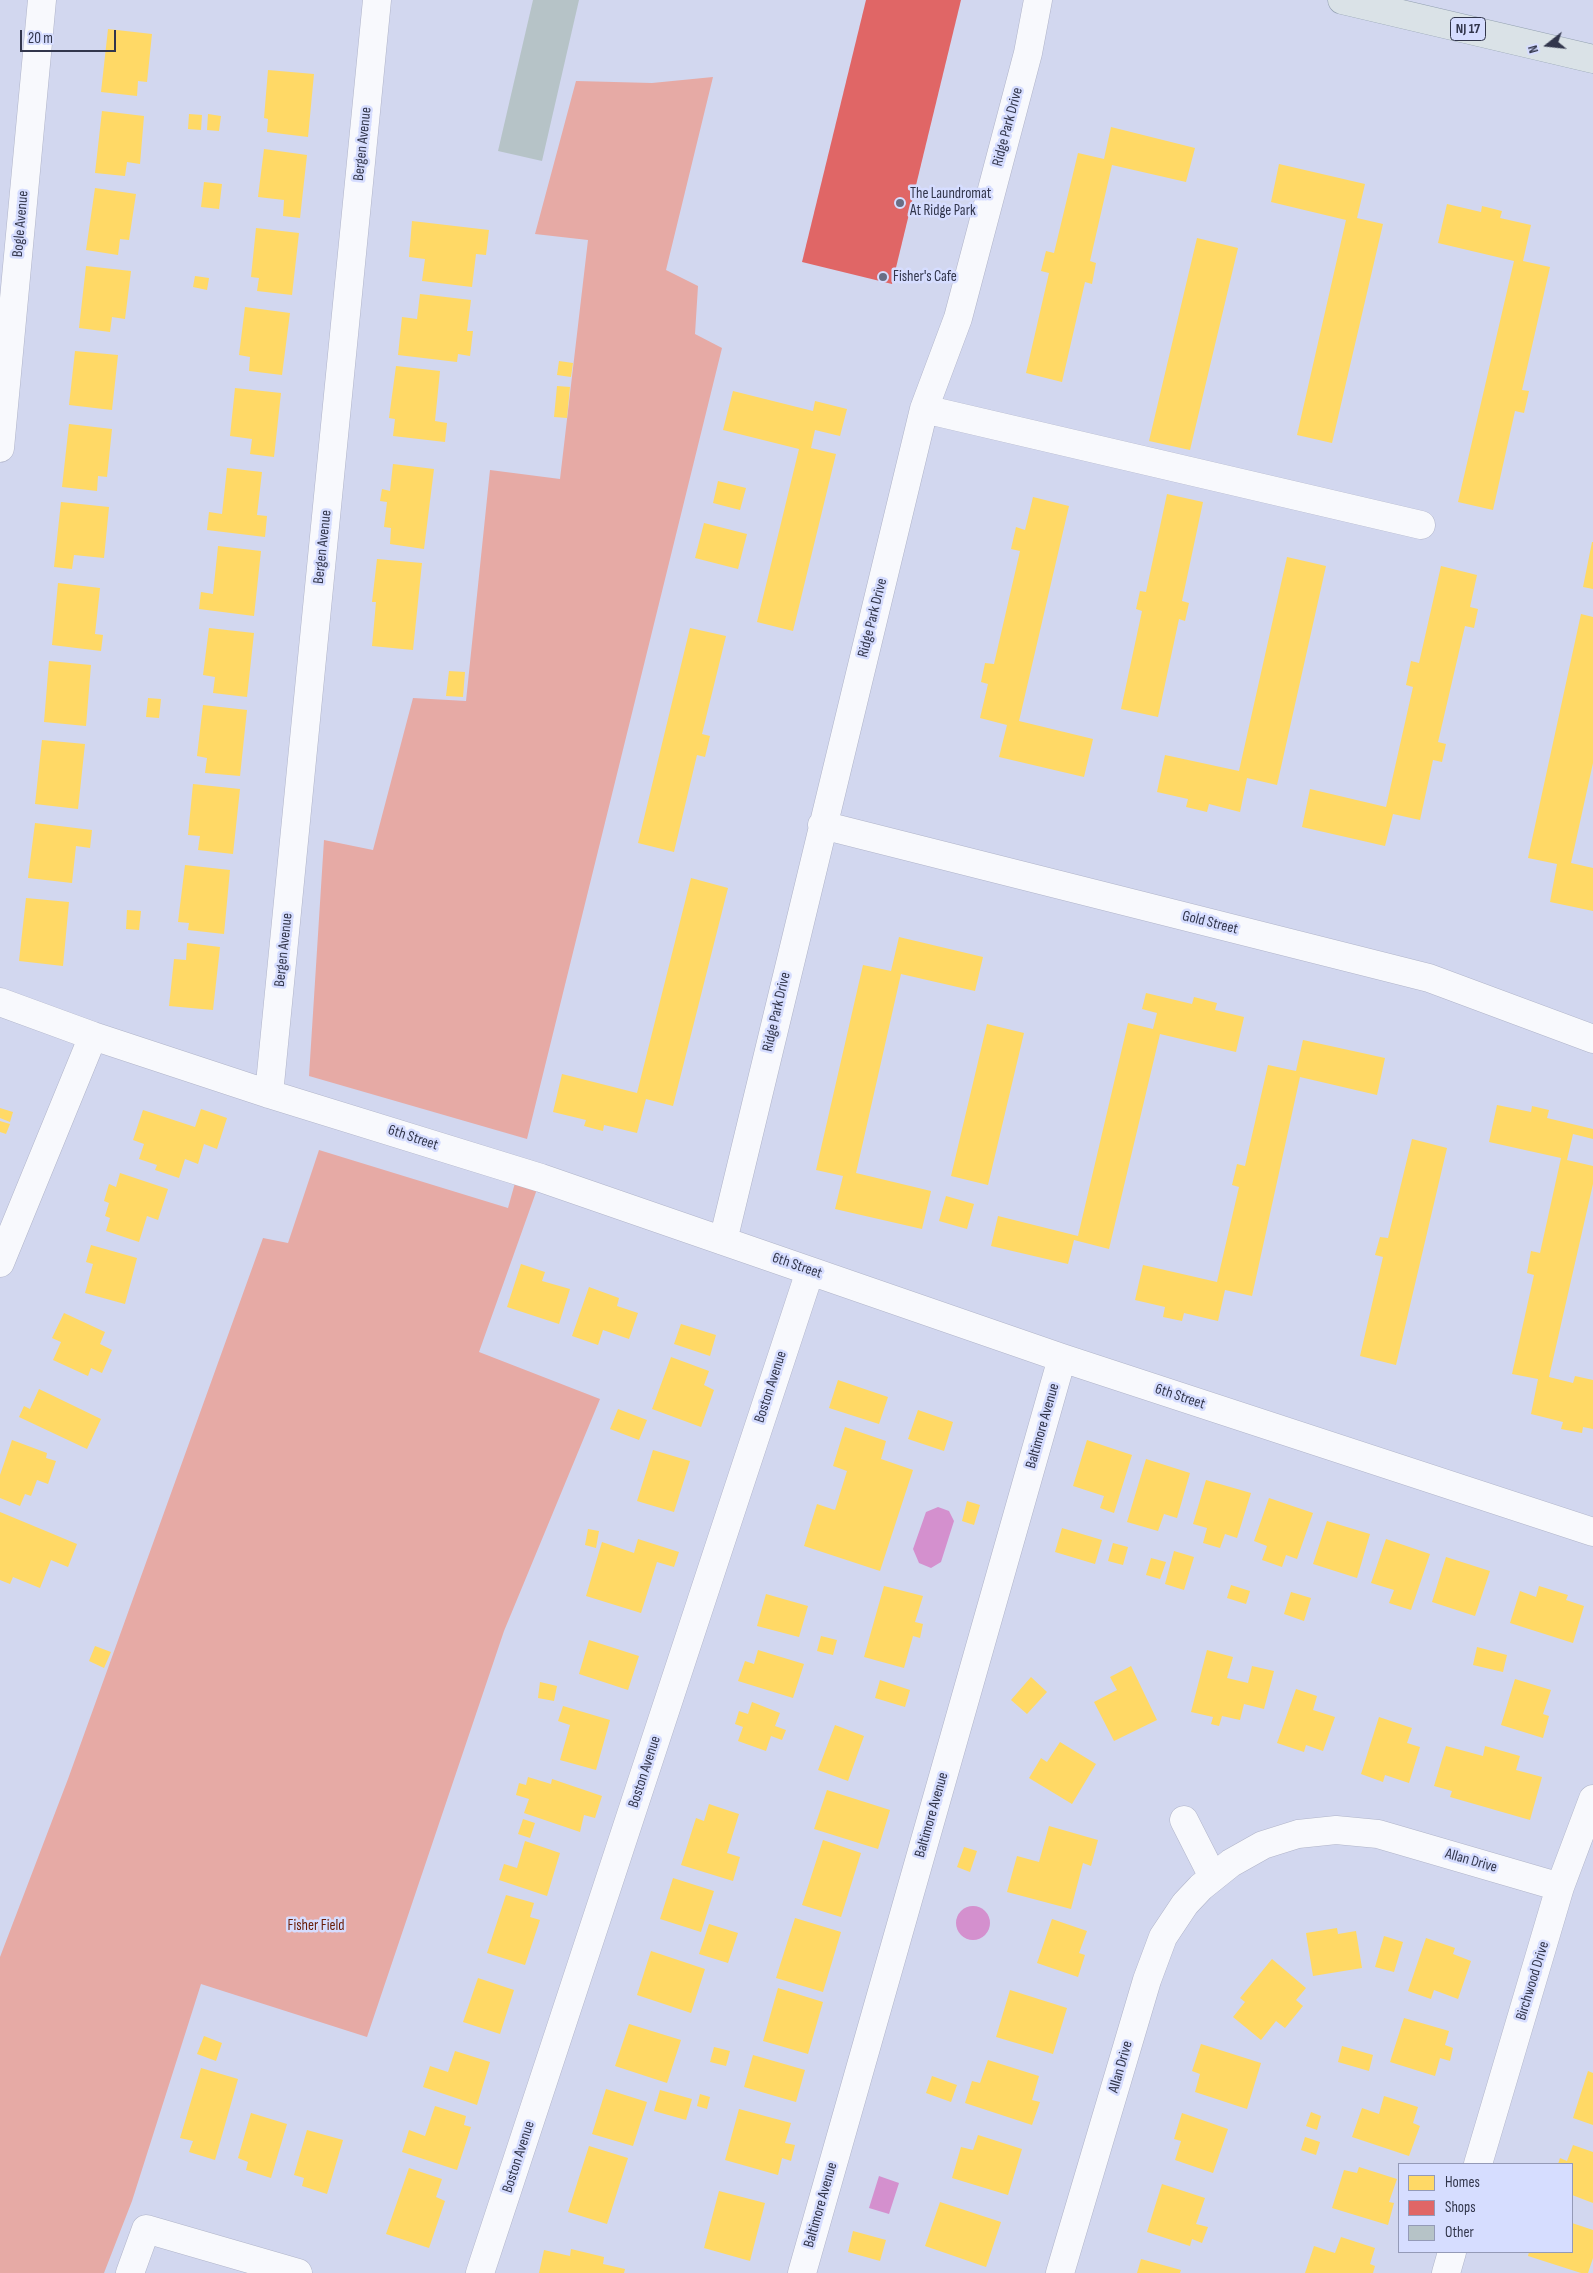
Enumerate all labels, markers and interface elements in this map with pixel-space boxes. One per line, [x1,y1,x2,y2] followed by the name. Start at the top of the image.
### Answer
[1450,18,1486,40] road number: NJ 17
[22,20,119,52] scale bar
[1523,20,1573,70] north arrow
[28,29,53,48] text: 20 m
[1524,43,1542,55] text: N
[989,86,1027,168] street label: Ridge Park Drive
[350,106,376,182] street label: Bergen Avenue
[910,185,991,220] place label: The Laundromat At Ridge Park
[9,190,33,258] street label: Bogle Avenue
[894,197,906,209] marker: The Laundromat At Ridge Park
[893,268,957,286] place label: Fisher's Cafe
[877,271,889,283] marker: Fisher's Cafe
[310,509,336,585] street label: Bergen Avenue
[854,577,892,659] street label: Ridge Park Drive
[1180,907,1240,939] street label: Gold Street
[271,912,297,988] street label: Bergen Avenue
[759,971,795,1053] street label: Ridge Park Drive
[386,1121,440,1155] street label: 6th Street
[770,1249,824,1283] street label: 6th Street
[751,1349,791,1425] street label: Boston Avenue
[1153,1380,1207,1414] street label: 6th Street
[1022,1381,1064,1471] street label: Baltimore Avenue
[625,1734,665,1810] street label: Boston Avenue
[911,1770,953,1860] street label: Baltimore Avenue
[1443,1845,1499,1877] street label: Allan Drive
[288,1917,344,1935] park label: Fisher Field
[1512,1939,1554,2023] street label: Birchwood Drive
[1105,2039,1137,2095] street label: Allan Drive
[499,2119,539,2195] street label: Boston Avenue
[800,2160,842,2250] street label: Baltimore Avenue
[1398,2163,1573,2253] legend
[1445,2173,1480,2192] text: Homes
[1445,2198,1476,2217] text: Shops
[1445,2223,1474,2242] text: Other

